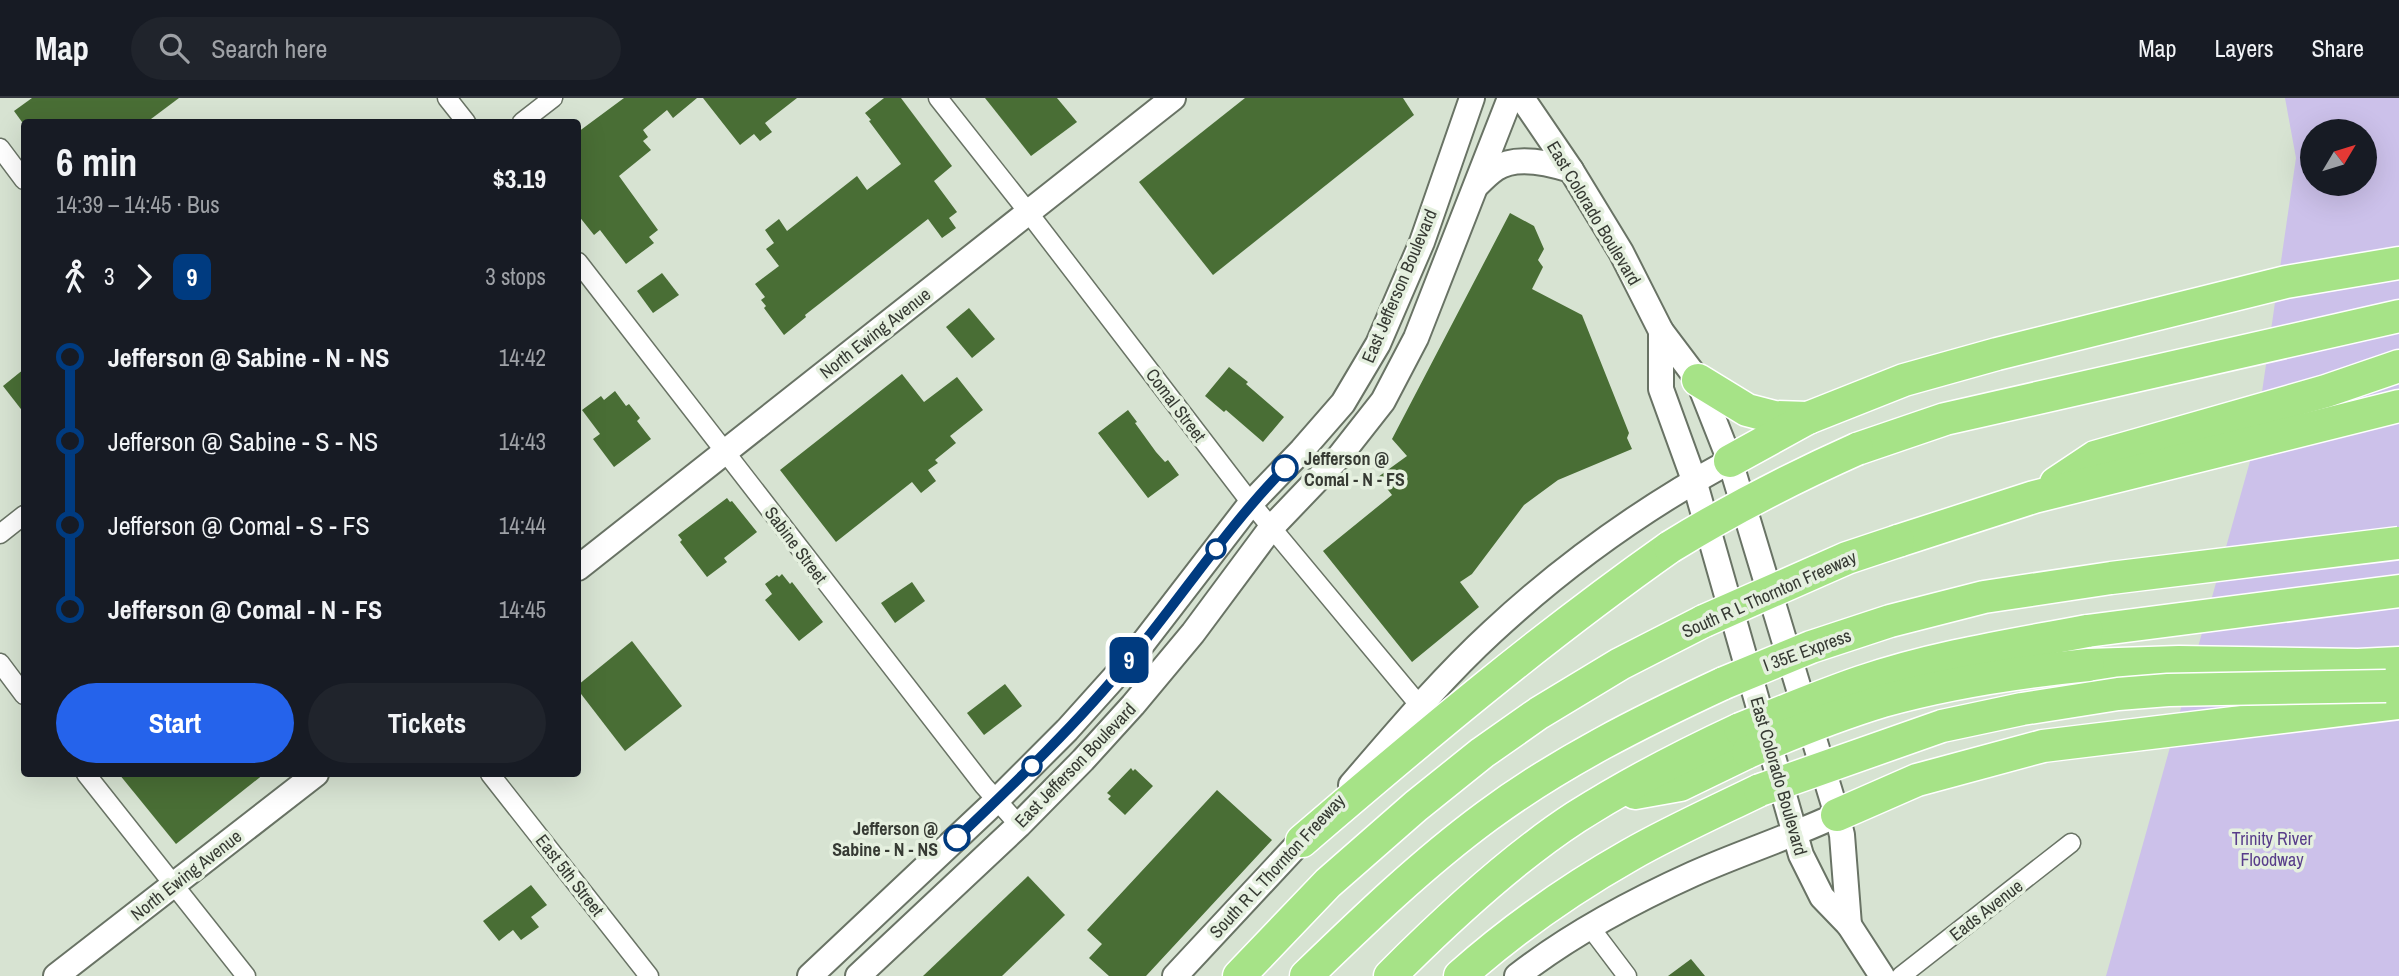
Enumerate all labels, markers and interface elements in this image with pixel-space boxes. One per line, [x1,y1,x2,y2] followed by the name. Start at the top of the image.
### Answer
[131,17,621,80] search box
[35,26,89,70] text: Map
[155,29,193,67] icon: search
[211,31,327,66] text: Search here
[2138,32,2176,64] text: Map
[2214,32,2273,64] text: Layers
[2311,32,2364,64] text: Share
[2300,119,2376,196] north arrow
[2300,119,2377,196] map controls
[1541,136,1647,290] street label: East Colorado Boulevard
[56,137,137,188] text: 6 min
[493,161,546,196] text: $3.19
[56,189,220,220] text: 14:39 – 14:45 · Bus
[1355,205,1443,367] street label: East Jefferson Boulevard
[56,258,94,296] icon: walk
[125,258,163,296] icon: forward
[104,261,115,292] text: 3
[187,261,197,293] text: 9
[485,261,546,292] text: 3 stops
[814,282,936,384] street label: North Ewing Avenue
[108,340,389,375] text: Jefferson @ Sabine - N - NS
[499,342,546,373] text: 14:42
[1140,363,1212,447] street label: Comal Street
[108,424,378,459] text: Jefferson @ Sabine - S - NS
[499,426,546,457] text: 14:43
[1304,446,1405,492] place label: Jefferson @ Comal - N - FS
[1272,455,1298,481] marker: Jefferson @ Comal - N - FS
[759,501,833,589] street label: Sabine Street
[108,508,370,543] text: Jefferson @ Comal - S - FS
[499,510,546,541] text: 14:44
[1206,539,1226,559] unlabelled marker
[1678,544,1861,644] street label: South R L Thornton Freeway
[108,592,382,627] text: Jefferson @ Comal - N - FS
[499,594,546,625] text: 14:45
[1760,623,1854,677] street label: I 35E Express
[1106,637,1152,683] line badge: 9
[1124,644,1134,676] text: 9
[56,683,294,763] button: Start
[308,683,546,763] button: Tickets
[1744,694,1814,858] street label: East Colorado Boulevard
[1009,697,1141,833] street label: East Jefferson Boulevard
[1022,756,1042,776] unlabelled marker
[1203,788,1351,944] street label: South R L Thornton Freeway
[832,816,938,862] place label: Jefferson @ Sabine - N - NS
[125,824,247,926] street label: North Ewing Avenue
[944,825,970,851] marker: Jefferson @ Sabine - N - NS
[2232,826,2312,872] park label: Trinity River Floodway
[530,829,610,921] street label: East 5th Street
[1944,873,2028,947] street label: Eads Avenue

